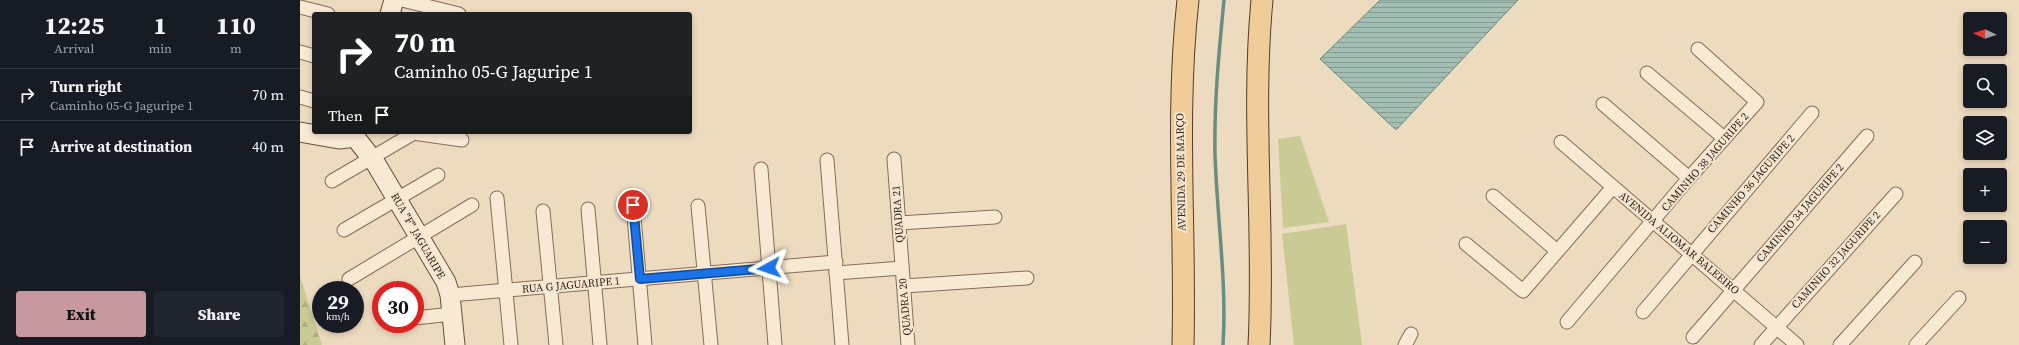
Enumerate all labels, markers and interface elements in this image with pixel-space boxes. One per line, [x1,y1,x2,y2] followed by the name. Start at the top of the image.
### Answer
[44,9,104,42] text: 12:25
[154,9,167,42] text: 1
[216,9,256,42] text: 110
[1963,12,2007,56] north arrow
[1963,12,2007,264] map controls
[394,23,456,61] text: 70 m
[328,28,380,80] icon: right
[54,40,94,57] text: Arrival
[148,40,172,57] text: min
[230,40,242,57] text: m
[394,59,593,84] text: Caminho 05-G Jaguripe 1
[1963,64,2007,108] button: search
[50,76,122,97] text: Turn right
[16,84,38,106] icon: right
[252,84,284,105] text: 70 m
[50,97,194,114] text: Caminho 05-G Jaguripe 1
[371,104,393,126] icon: arrive
[328,105,363,126] text: Then
[1658,109,1752,215] street label: CAMINHO 38 JAGURIPE 2
[1172,113,1190,231] street label: AVENIDA 29 DE MARÇO
[1963,116,2007,160] button: layers
[1704,131,1798,237] street label: CAMINHO 36 JAGURIPE 2
[16,136,38,158] icon: arrive
[50,136,192,157] text: Arrive at destination
[252,136,284,157] text: 40 m
[1753,160,1847,266] street label: CAMINHO 34 JAGURIPE 2
[1963,168,2007,212] button: +
[889,185,907,243] street label: QUADRA 21
[616,188,650,222] pin
[1616,188,1743,298] street label: AVENIDA ALIOMAR BALEEIRO
[387,190,449,282] street label: RUA "F" JAGUARIPE
[622,194,644,216] icon: arrive
[1788,208,1884,312] street label: CAMINHO 32 JAGURIPE 2
[1963,220,2007,264] button: −
[748,247,790,289] position arrow
[521,273,621,297] street label: RUA G JAGUARIPE 1
[895,277,915,336] street label: QUADRA 20
[372,281,424,333] speed limit sign: 30
[327,288,349,316] text: 29
[16,291,146,337] button: Exit
[154,291,284,337] button: Share
[326,310,350,323] text: km/h

